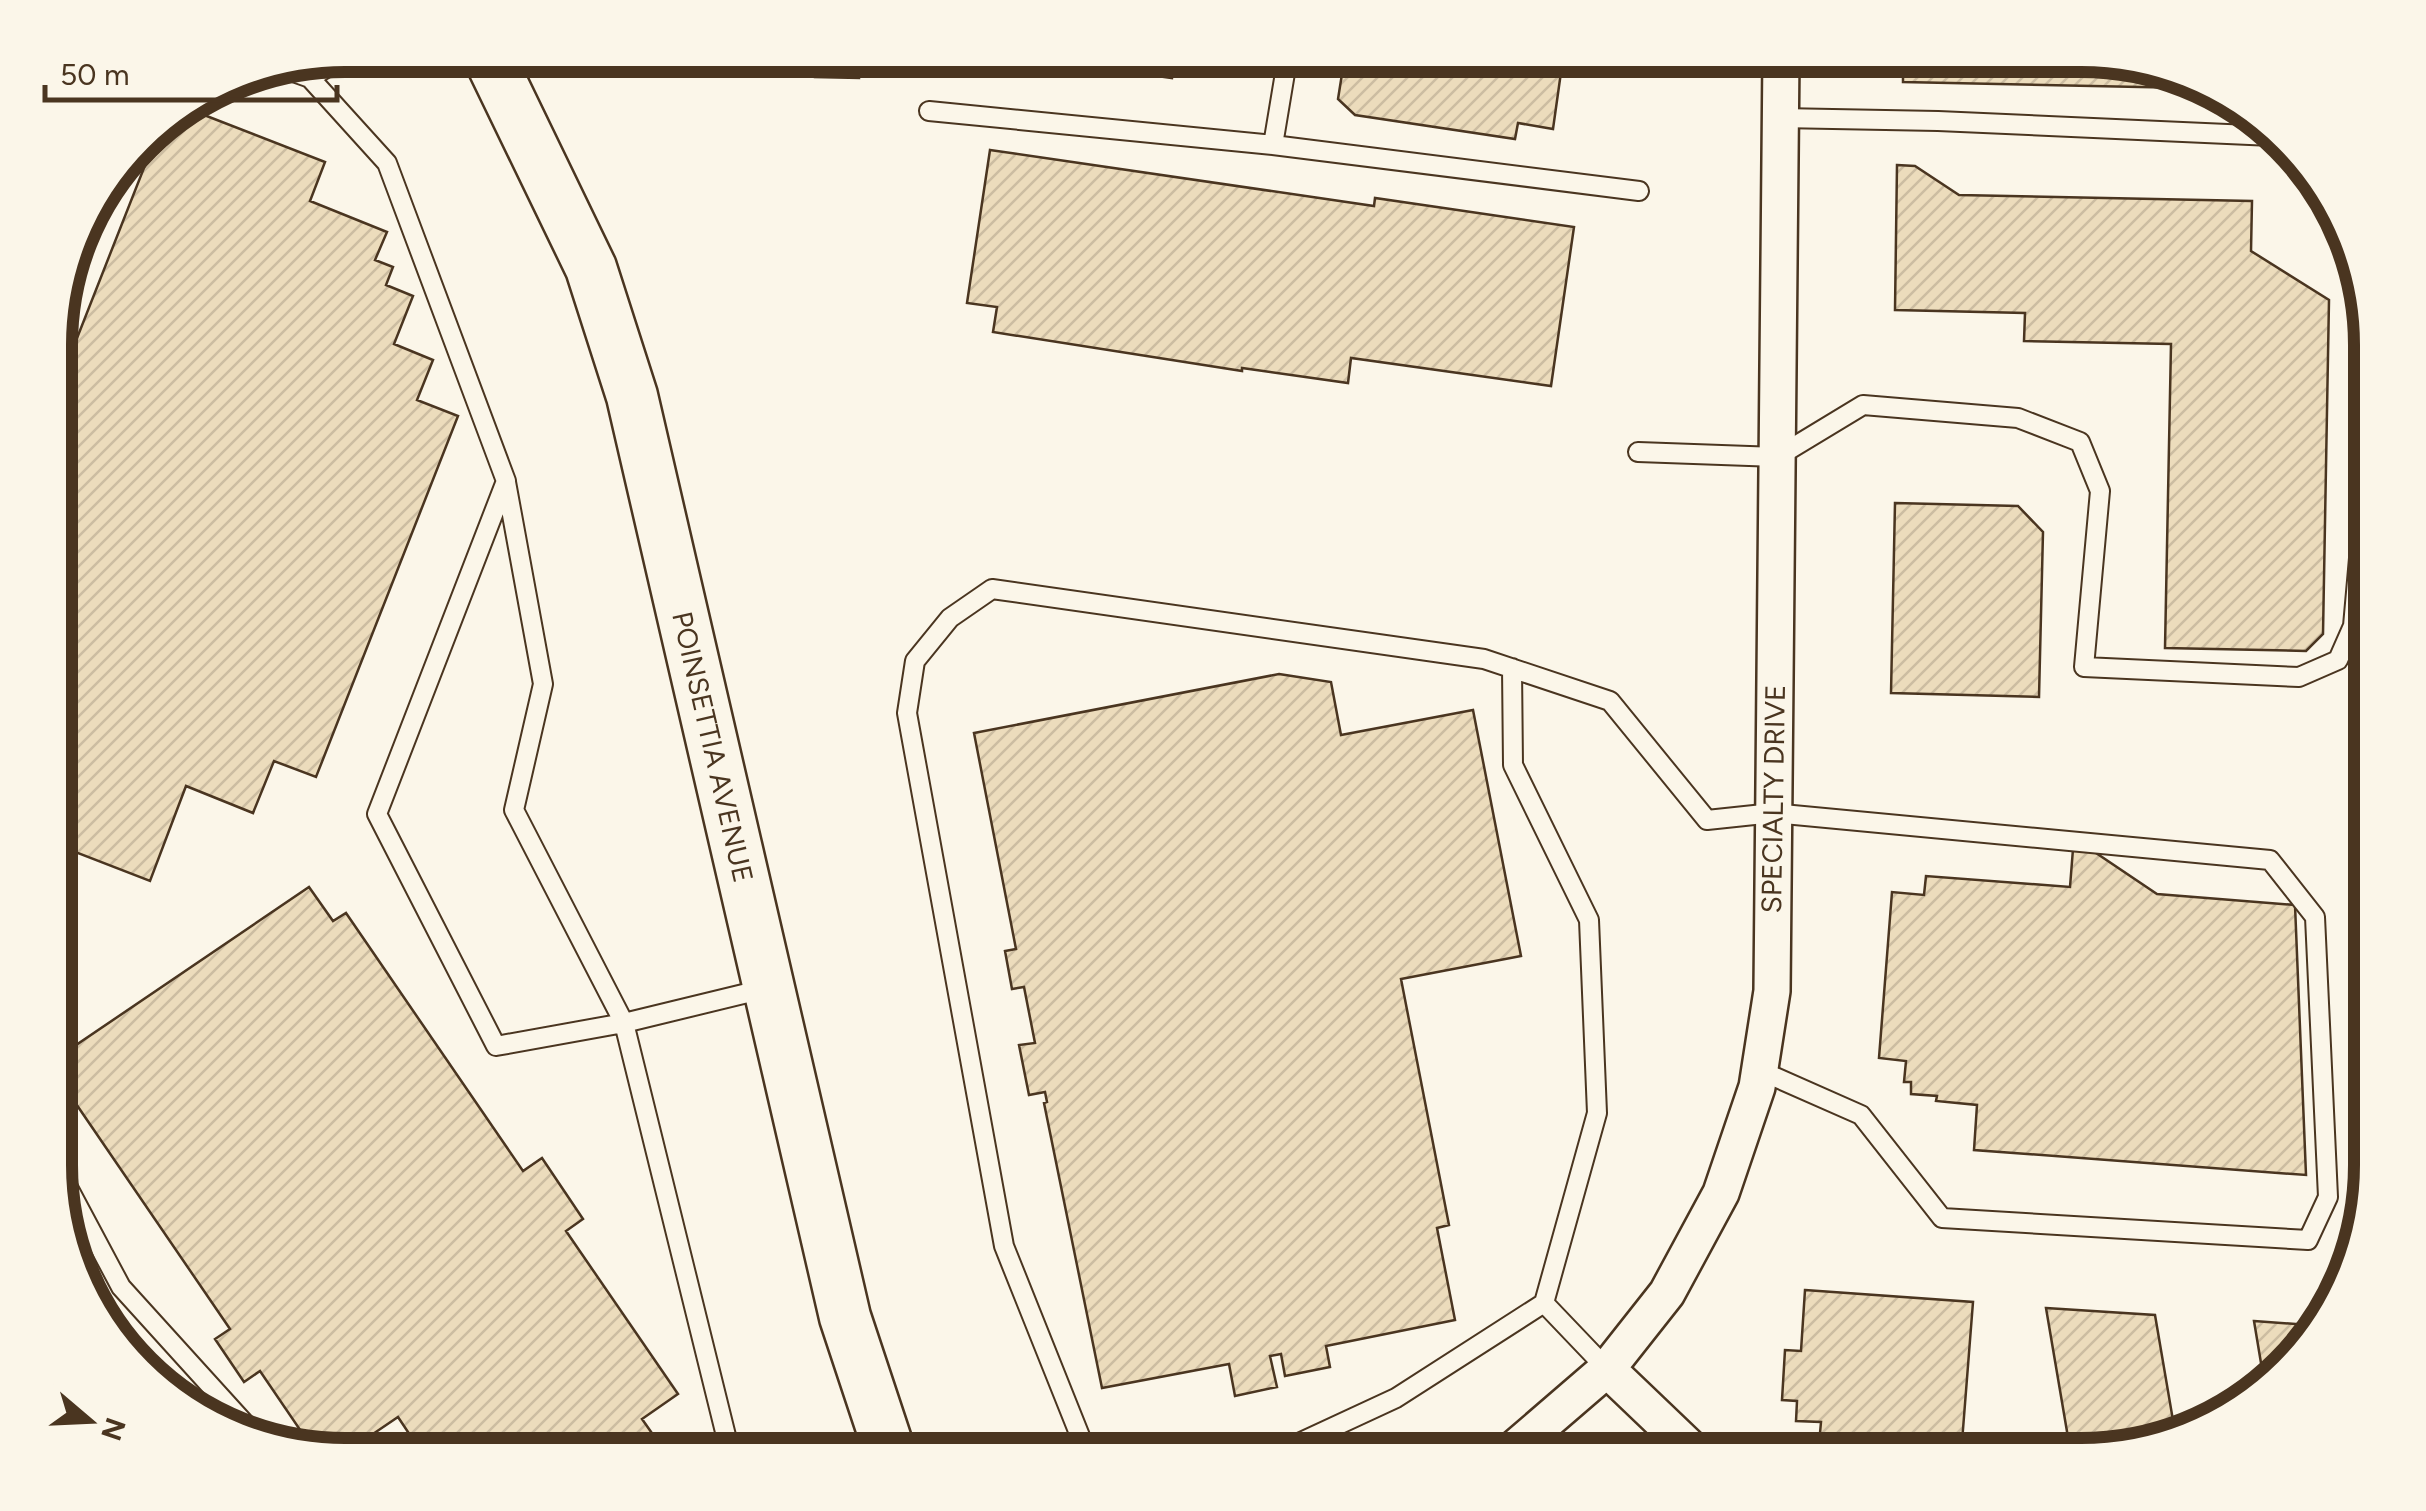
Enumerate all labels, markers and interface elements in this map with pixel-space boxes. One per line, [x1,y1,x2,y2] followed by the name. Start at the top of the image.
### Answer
[45,40,338,102] scale bar
[60,56,129,93] text: 50 m
[665,608,761,886] street label: POINSETTIA AVENUE
[1754,684,1792,914] street label: SPECIALTY DRIVE
[40,1371,140,1471] north arrow
[94,1413,133,1445] text: N

